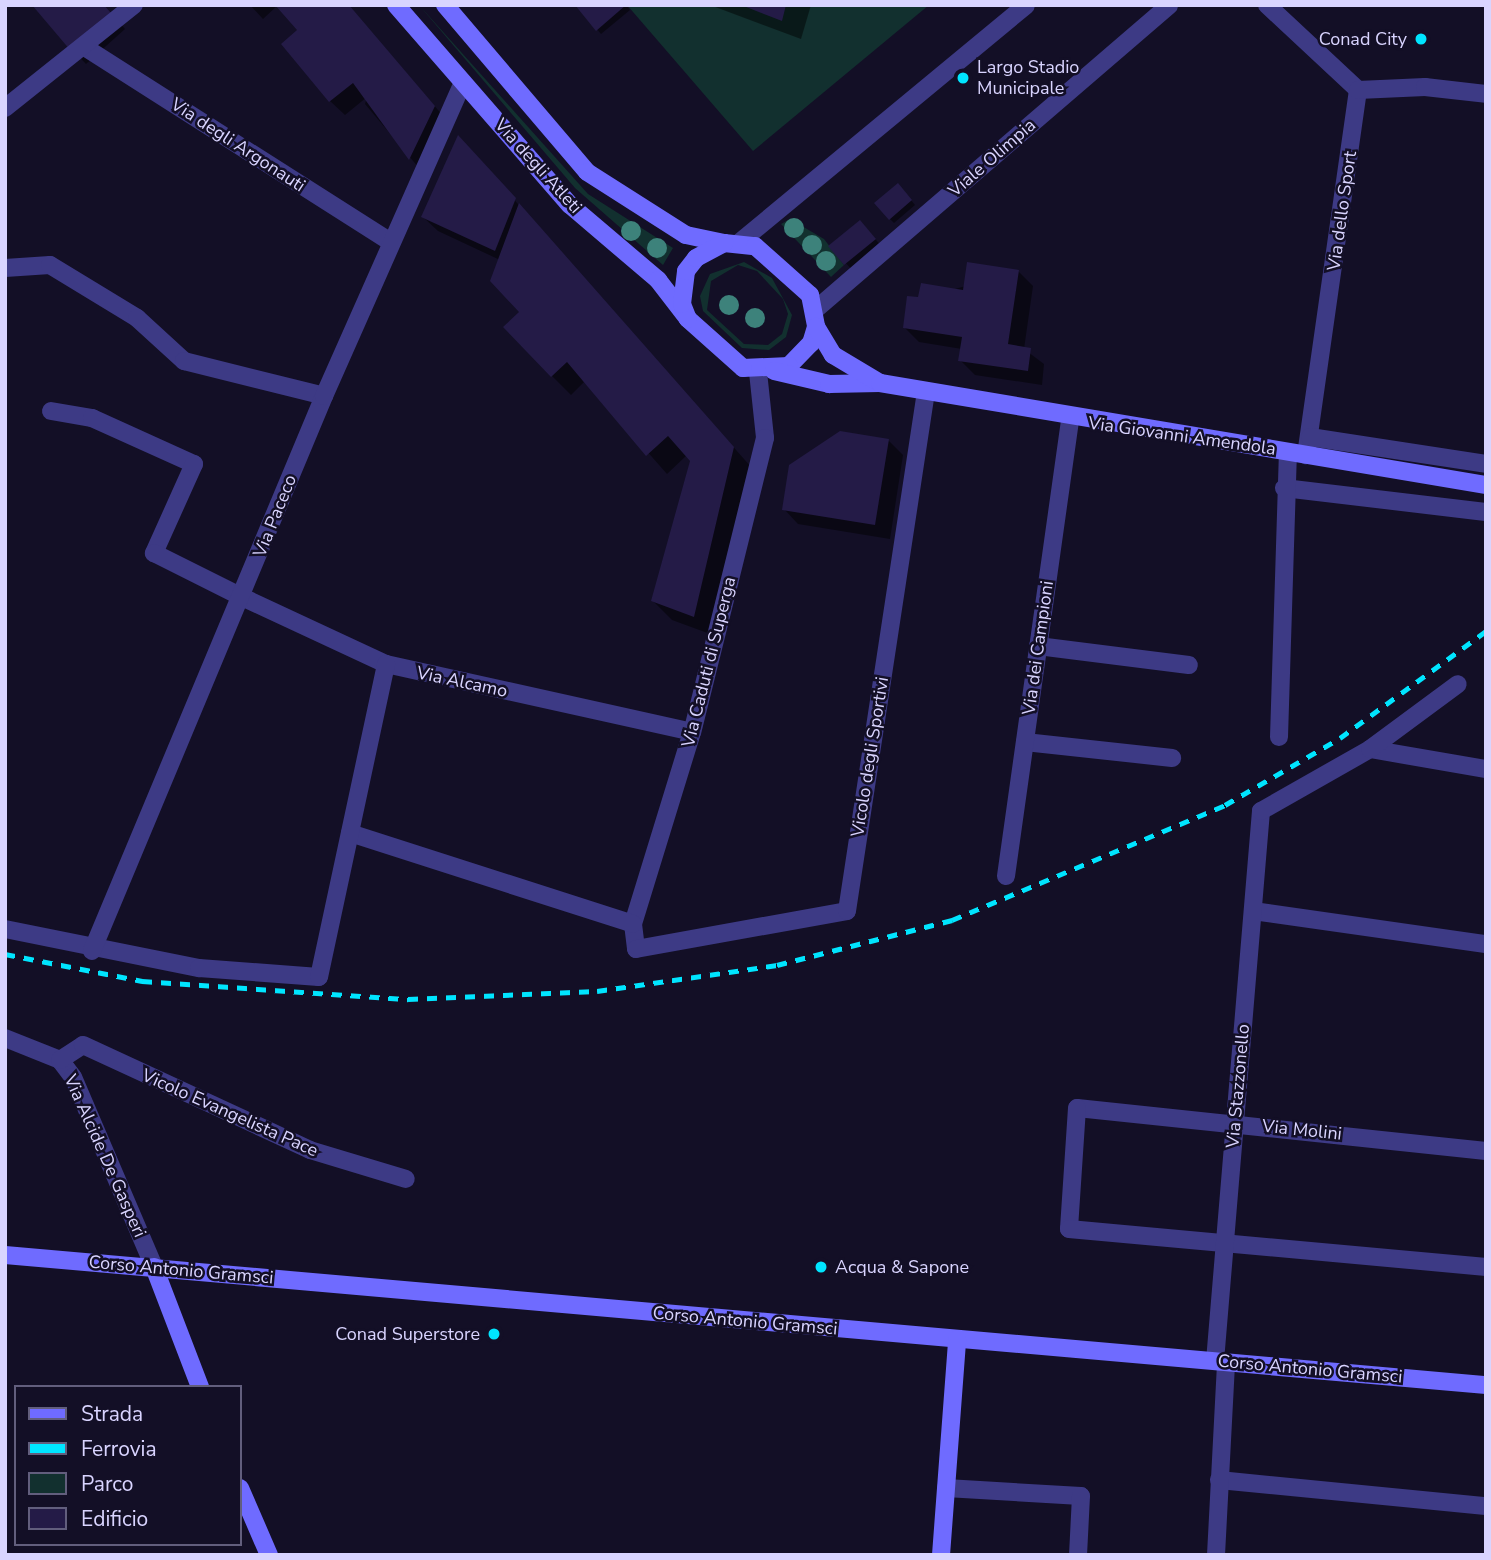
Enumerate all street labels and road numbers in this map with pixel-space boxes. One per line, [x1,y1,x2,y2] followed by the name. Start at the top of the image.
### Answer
[167,94,309,196] street label: Via degli Argonauti
[490,114,586,218] street label: Via degli Atleti
[944,114,1040,202] street label: Viale Olimpia
[1323,150,1361,272] street label: Via dello Sport
[1087,412,1277,460] street label: Via Giovanni Amendola
[249,472,301,560] street label: Via Paceco
[677,575,741,749] street label: Via Caduti di Superga
[1018,579,1058,717] street label: Via dei Campioni
[415,662,509,702] street label: Via Alcamo
[847,675,893,839] street label: Vicolo degli Sportivi
[1222,1023,1254,1149] street label: Via Stazzonello
[139,1064,321,1162] street label: Vicolo Evangelista Pace
[59,1071,151,1241] street label: Via Alcide De Gasperi
[1261,1115,1343,1145] street label: Via Molini
[88,1251,274,1289] street label: Corso Antonio Gramsci
[652,1302,838,1340] street label: Corso Antonio Gramsci
[1217,1350,1403,1388] street label: Corso Antonio Gramsci

